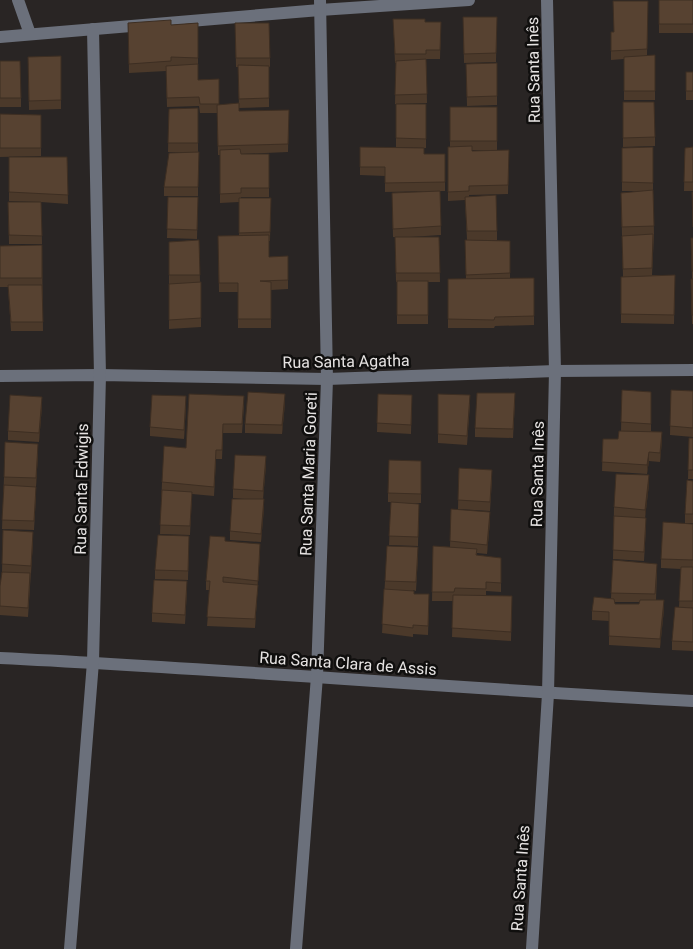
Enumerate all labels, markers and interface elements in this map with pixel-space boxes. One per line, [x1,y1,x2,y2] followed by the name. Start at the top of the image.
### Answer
[523,17,544,123] street label: Rua Santa Inês
[282,351,410,372] street label: Rua Santa Agatha
[296,392,321,556] street label: Rua Santa Maria Goreti
[527,421,548,527] street label: Rua Santa Inês
[71,423,92,555] street label: Rua Santa Edwigis
[259,648,437,679] street label: Rua Santa Clara de Assis
[507,824,534,932] street label: Rua Santa Inês

